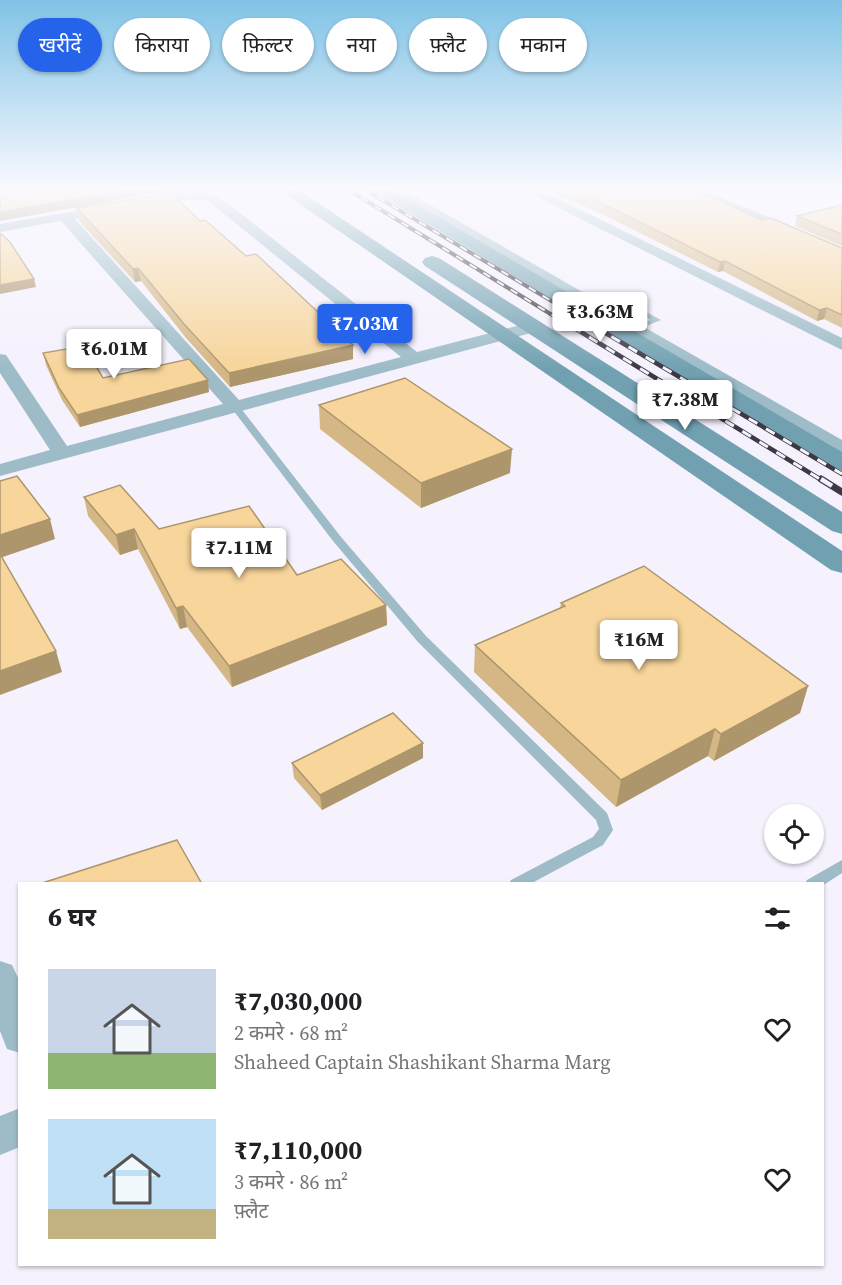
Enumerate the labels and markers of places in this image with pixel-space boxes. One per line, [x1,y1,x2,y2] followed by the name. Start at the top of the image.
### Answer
[551,292,649,343] pin: ₹3.63M
[316,304,414,355] pin: ₹7.03M
[65,329,163,380] pin: ₹6.01M
[636,380,734,431] pin: ₹7.38M
[190,528,288,579] pin: ₹7.11M
[603,620,675,671] pin: ₹16M

